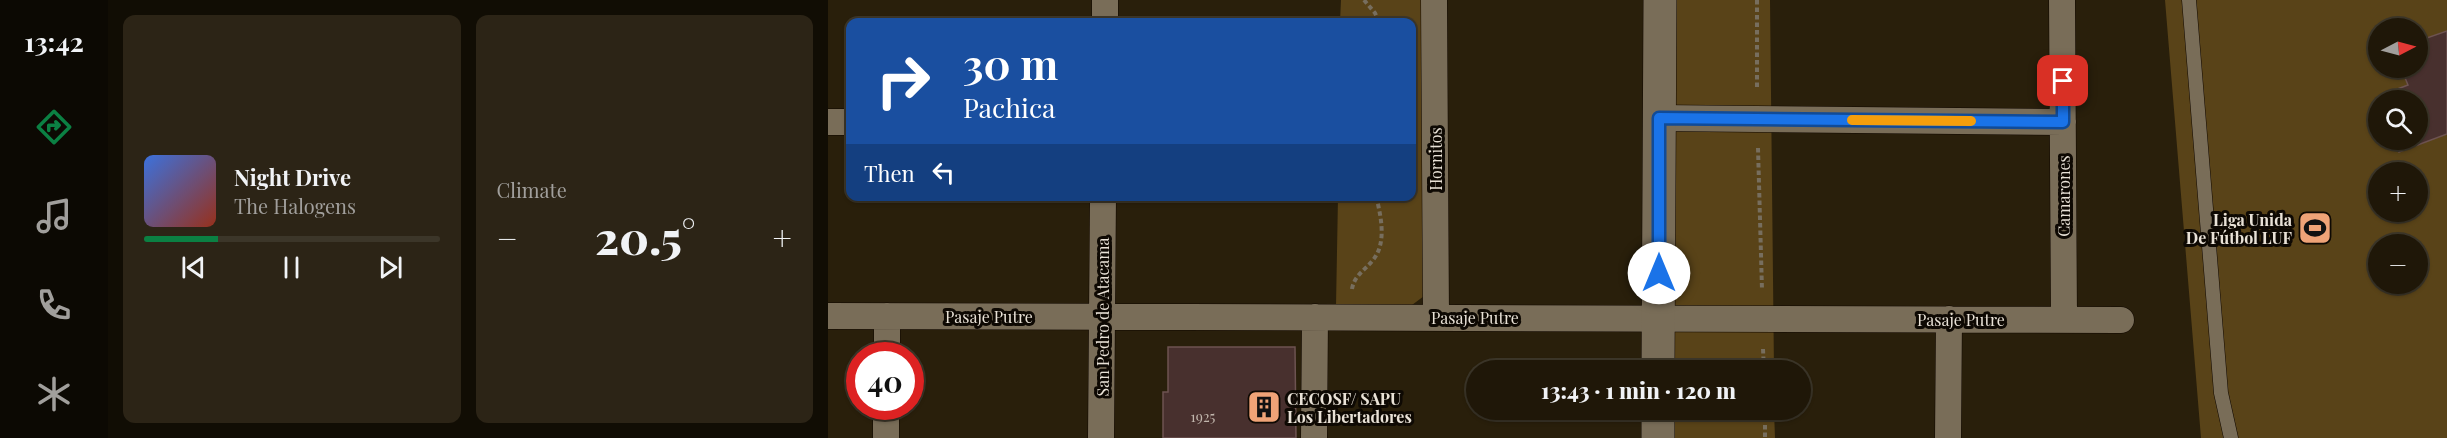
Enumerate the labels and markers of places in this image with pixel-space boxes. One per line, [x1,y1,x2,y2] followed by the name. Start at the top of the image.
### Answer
[2037,55,2088,106] pin
[2186,209,2293,248] place label: Liga Unida De Fútbol LUF
[2297,210,2333,246] sports icon: Liga Unida De Fútbol LUF
[1287,388,1412,427] place label: CECOSF/ SAPU Los Libertadores
[1246,389,1282,425] building icon: CECOSF/ SAPU Los Libertadores

